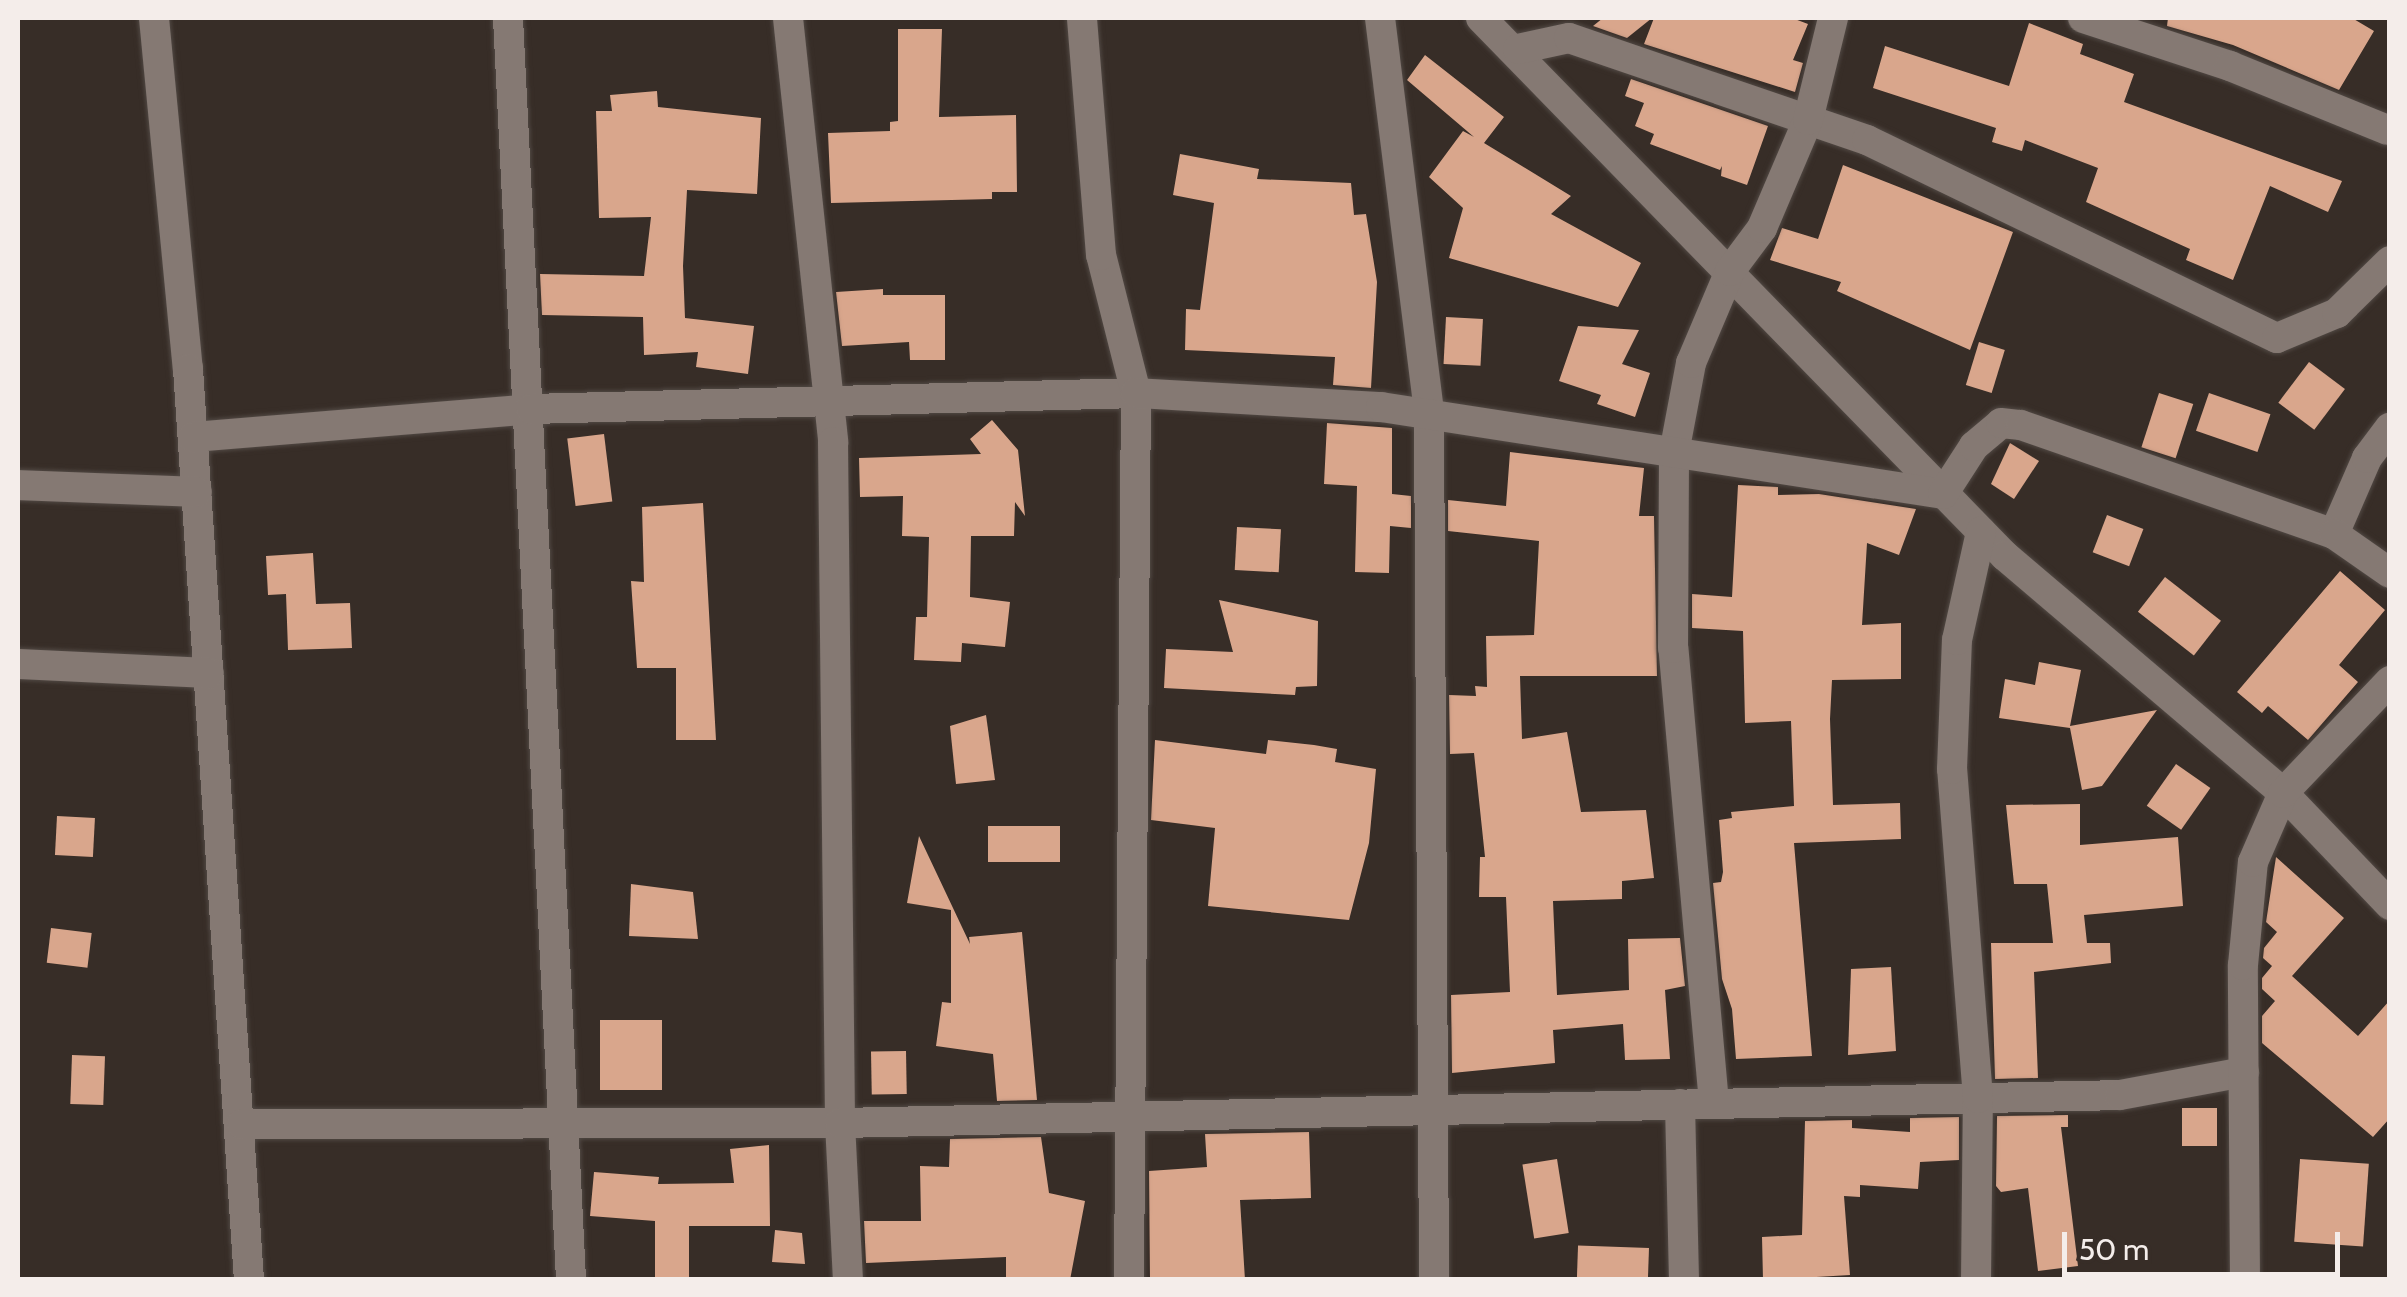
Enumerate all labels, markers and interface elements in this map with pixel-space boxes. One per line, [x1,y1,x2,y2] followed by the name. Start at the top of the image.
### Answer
[2067,1212,2344,1274] scale bar
[2079,1231,2149,1268] text: 50 m

